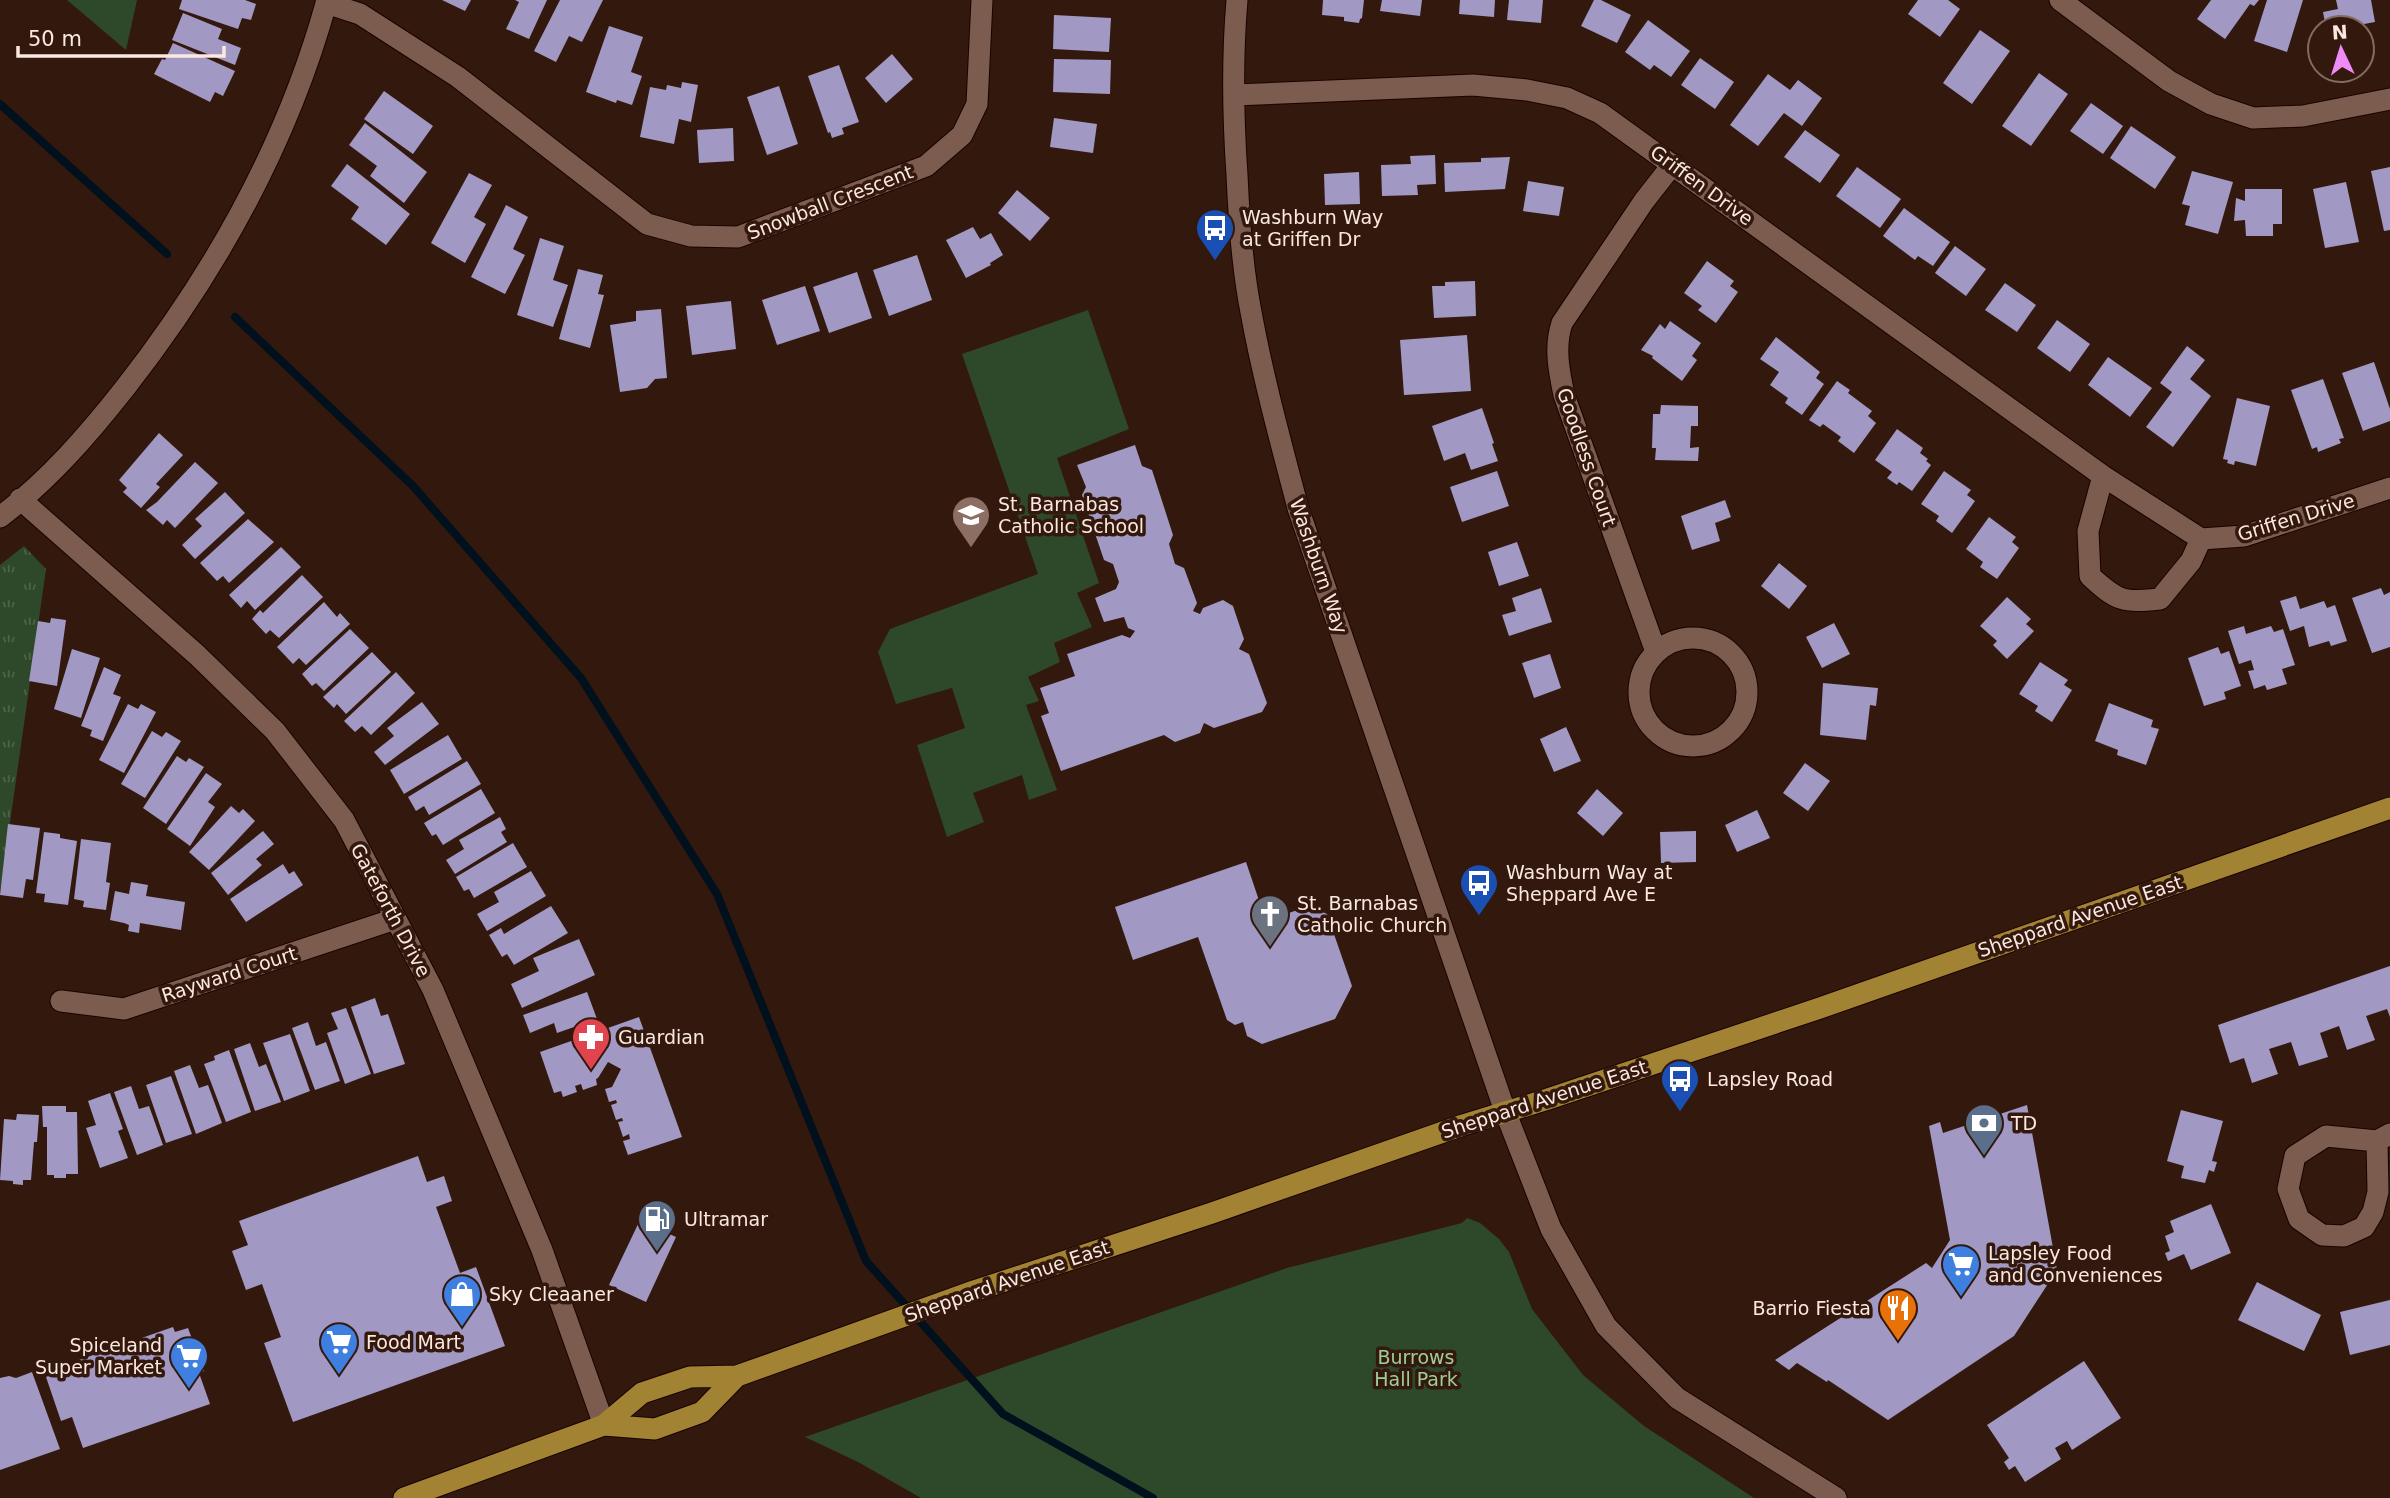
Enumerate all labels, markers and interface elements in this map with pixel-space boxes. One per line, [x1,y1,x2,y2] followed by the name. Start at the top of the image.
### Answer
[18,14,224,58] scale bar
[2306,14,2376,84] north arrow
[2331,21,2349,44] text: N
[28,27,82,51] text: 50 m
[1646,140,1758,230] street label: Griffen Drive
[744,160,916,244] street label: Snowball Crescent
[1242,206,1383,250] place label: Washburn Way at Griffen Dr
[1194,207,1236,262] bus stop icon: Washburn Way at Griffen Dr
[1553,385,1621,529] street label: Goodless Court
[2235,489,2357,545] street label: Griffen Drive
[998,493,1144,537] place label: St. Barnabas Catholic School
[950,494,992,549] school or university icon: St. Barnabas Catholic School
[1286,496,1352,636] street label: Washburn Way
[347,840,435,980] street label: Gateforth Drive
[1506,861,1672,905] place label: Washburn Way at Sheppard Ave E
[1458,862,1500,917] bus stop icon: Washburn Way at Sheppard Ave E
[1975,871,2185,961] street label: Sheppard Avenue East
[1297,892,1447,936] place label: St. Barnabas Catholic Church
[1249,893,1291,948] church icon: St. Barnabas Catholic Church
[159,942,299,1006] street label: Rayward Court
[570,1016,612,1071] pharmacy icon: Guardian
[618,1026,705,1048] place label: Guardian
[1438,1055,1650,1143] street label: Sheppard Avenue East
[1659,1058,1701,1113] bus stop icon: Lapsley Road
[1707,1068,1833,1090] place label: Lapsley Road
[1963,1102,2005,1157] bank icon: TD
[2010,1112,2037,1134] place label: TD
[636,1198,678,1253] fuel station icon: Ultramar
[684,1208,768,1230] place label: Ultramar
[902,1236,1112,1326] street label: Sheppard Avenue East
[1988,1242,2163,1286] place label: Lapsley Food and Conveniences
[1940,1243,1982,1298] supermarket icon: Lapsley Food and Conveniences
[441,1273,483,1328] shop icon: Sky Cleaaner
[489,1283,614,1305] place label: Sky Cleaaner
[1877,1287,1919,1342] restaurant icon: Barrio Fiesta
[1753,1297,1871,1319] place label: Barrio Fiesta
[318,1321,360,1376] supermarket icon: Food Mart
[366,1331,461,1353] place label: Food Mart
[35,1334,162,1378] place label: Spiceland Super Market
[168,1335,210,1390] supermarket icon: Spiceland Super Market
[1374,1346,1458,1390] park label: Burrows Hall Park

